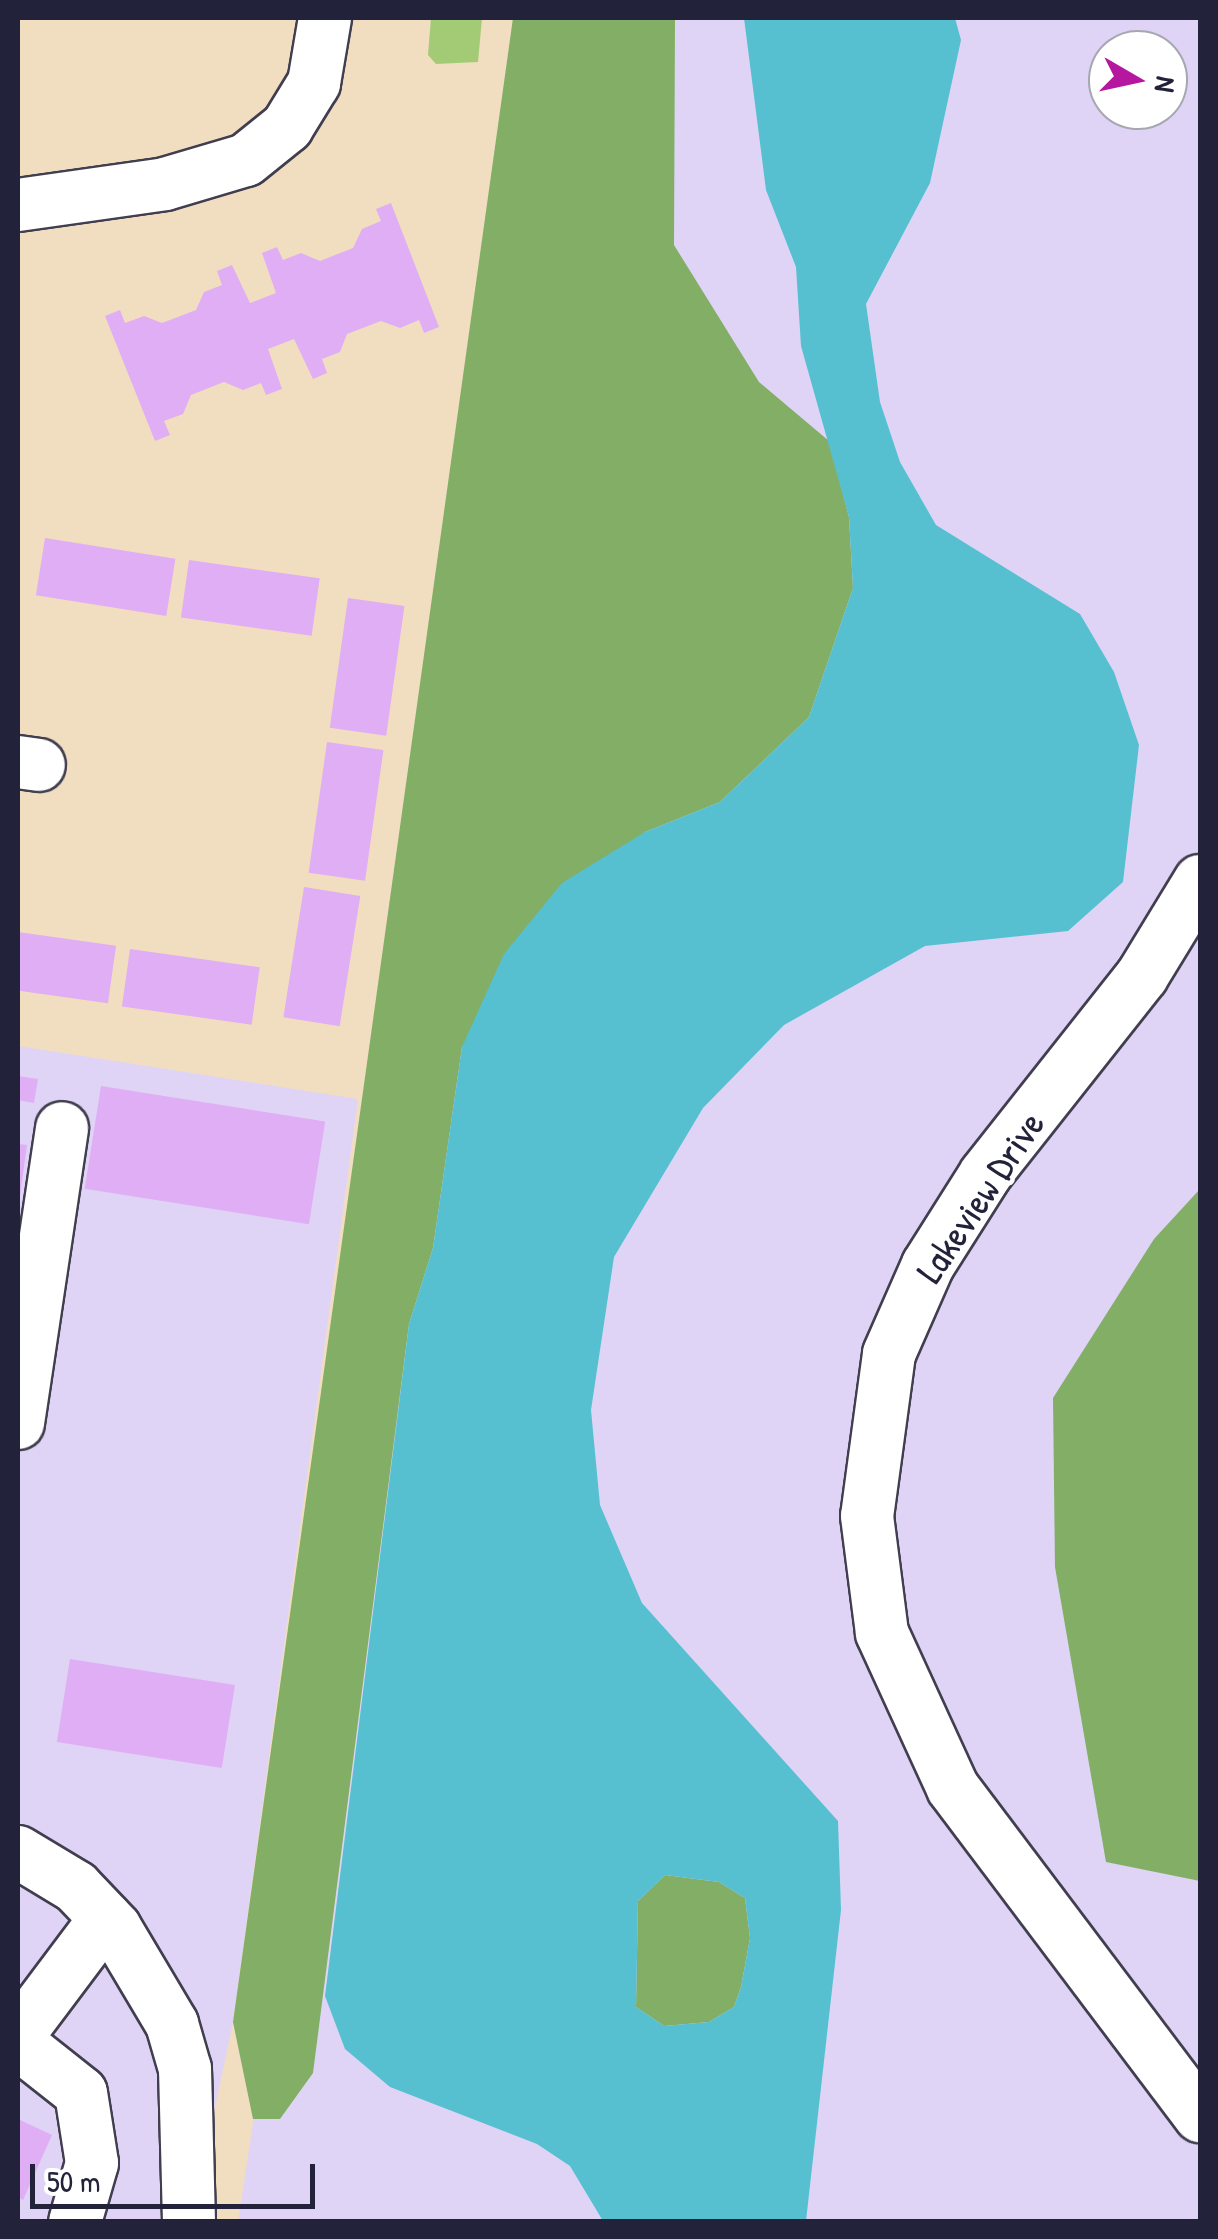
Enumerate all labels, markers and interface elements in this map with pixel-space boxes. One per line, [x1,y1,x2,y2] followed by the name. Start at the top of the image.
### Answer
[1088,30,1188,130] north arrow
[1146,74,1186,95] text: N
[906,1103,1054,1291] street label: Lakeview Drive
[35,2144,320,2206] scale bar
[47,2161,100,2201] text: 50 m

